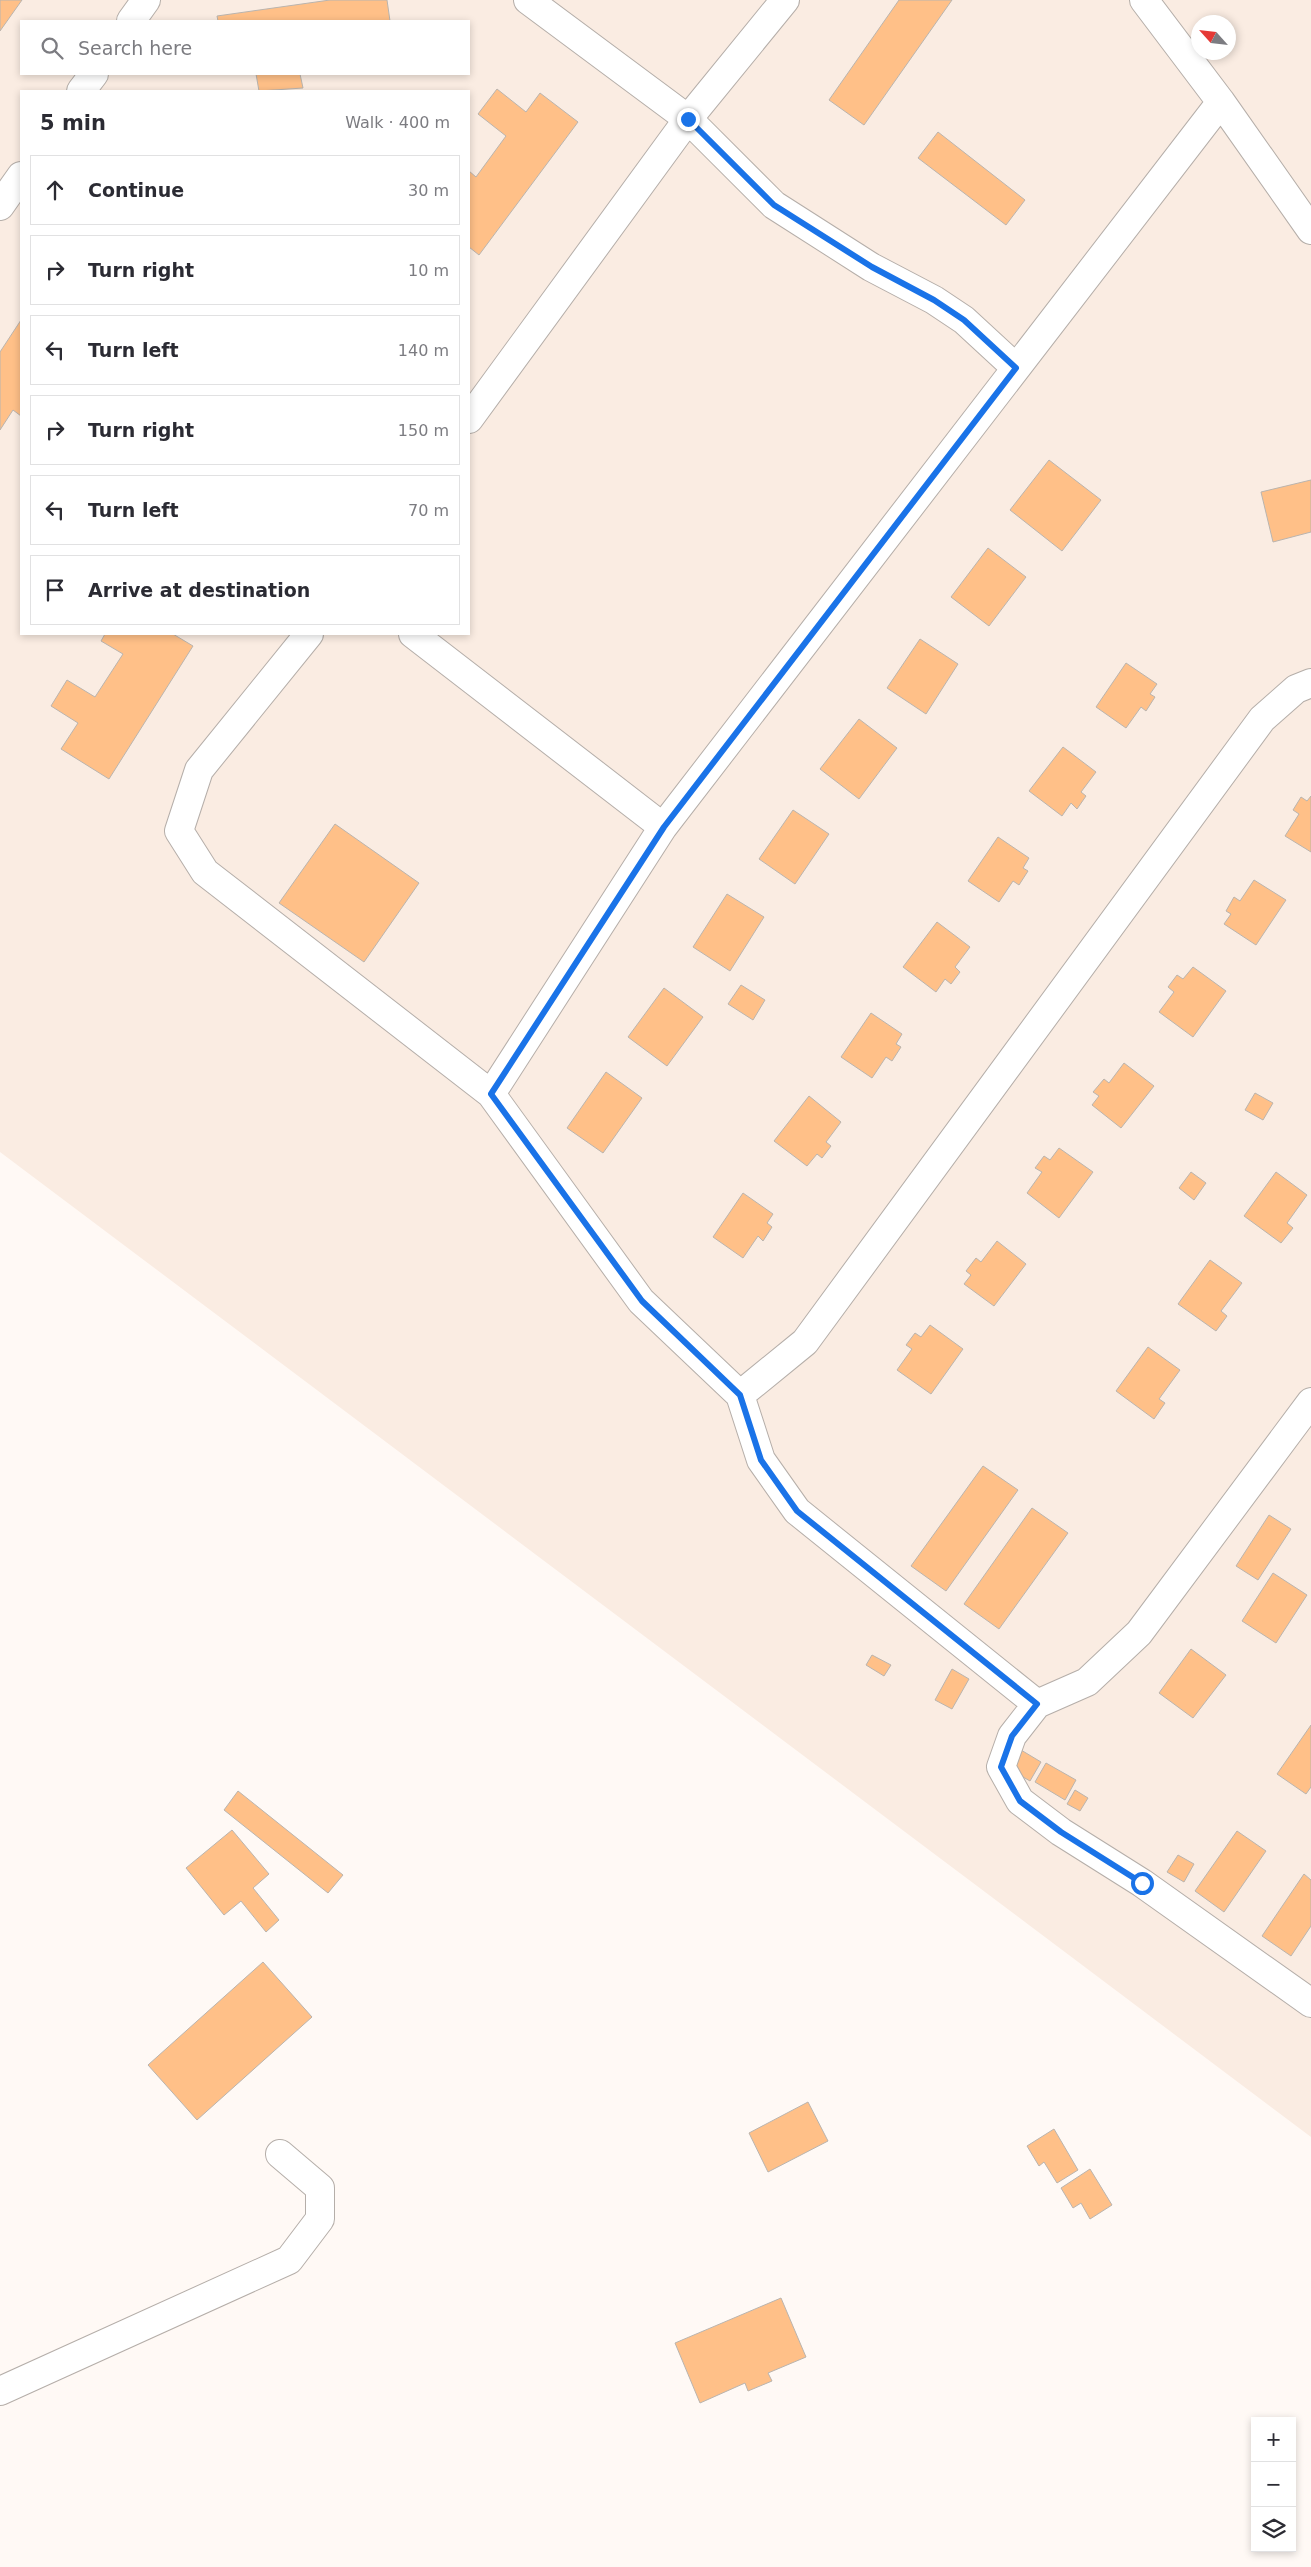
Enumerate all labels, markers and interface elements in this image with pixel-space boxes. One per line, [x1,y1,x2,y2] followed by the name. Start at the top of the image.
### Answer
[1191,15,1236,60] north arrow
[20,20,470,75] search box
[38,34,66,62] icon: search
[78,37,192,59] text: Search here
[677,108,700,131] route end
[40,111,106,135] text: 5 min
[345,113,450,132] text: Walk · 400 m
[41,176,69,204] icon: ahead
[88,179,184,201] text: Continue
[408,181,449,200] text: 30 m
[41,256,69,284] icon: right
[88,259,194,281] text: Turn right
[408,261,449,280] text: 10 m
[41,336,69,364] icon: left
[88,339,179,361] text: Turn left
[398,341,449,360] text: 140 m
[41,416,69,444] icon: right
[88,419,194,441] text: Turn right
[398,421,449,440] text: 150 m
[41,496,69,524] icon: left
[88,499,179,521] text: Turn left
[408,501,449,520] text: 70 m
[41,576,69,604] icon: arrive
[88,579,310,601] text: Arrive at destination
[1131,1872,1154,1895] route start
[1251,2417,1296,2552] map controls
[1251,2417,1296,2462] button: +
[1251,2462,1296,2507] button: −
[1251,2507,1296,2552] button: layers

